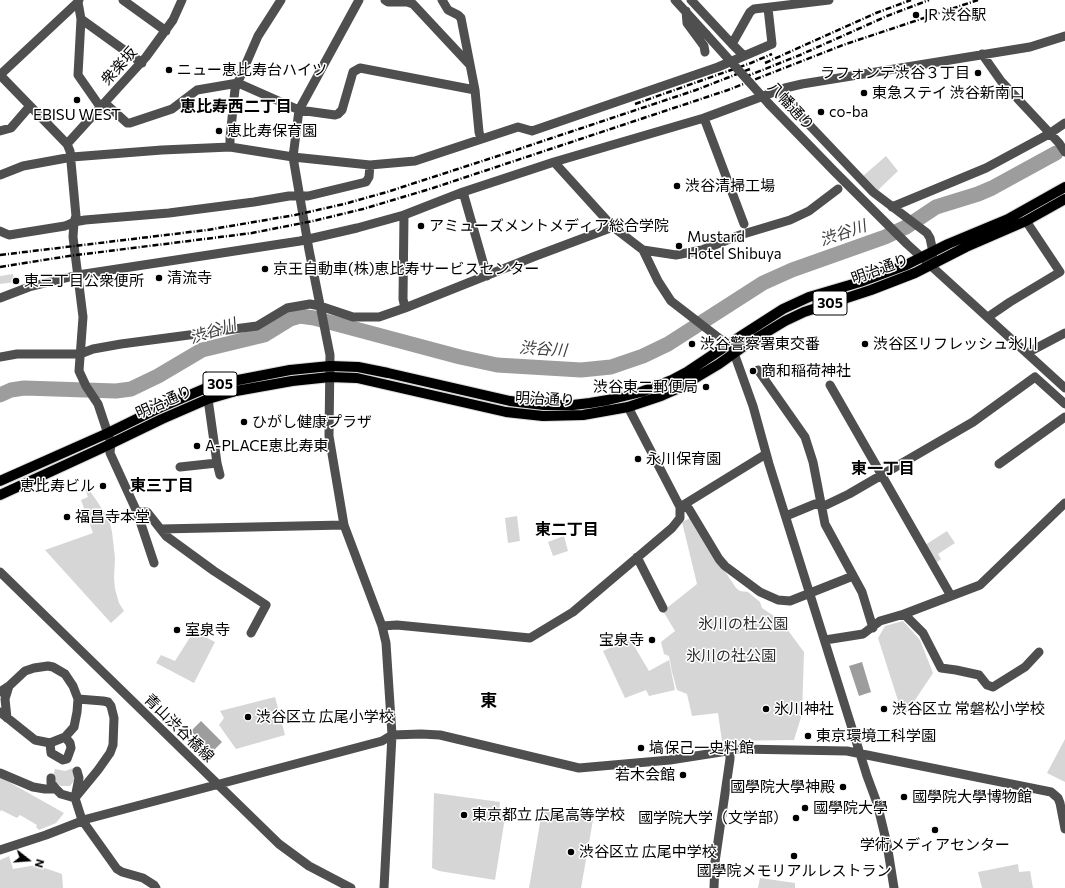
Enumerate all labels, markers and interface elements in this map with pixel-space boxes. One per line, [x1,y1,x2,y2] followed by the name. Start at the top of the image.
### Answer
[924,6,986,24] place label: JR 渋谷駅
[911,10,921,20] marker: JR 渋谷駅
[97,43,141,89] street label: 衆楽坂
[177,61,327,79] place label: ニュー恵比寿台ハイツ
[820,64,970,82] place label: ラフォンテ渋谷３丁目
[164,65,174,75] marker: ニュー恵比寿台ハイツ
[973,68,983,78] marker: ラフォンテ渋谷３丁目
[764,78,818,134] street label: 八幡通り
[872,84,1025,102] place label: 東急ステイ 渋谷新南口
[859,88,869,98] marker: 東急ステイ 渋谷新南口
[72,95,82,105] marker: EBISU WEST
[180,97,292,117] district label: 恵比寿西二丁目
[829,103,868,121] place label: co-ba
[33,106,121,124] place label: EBISU WEST
[816,107,826,117] marker: co-ba
[227,122,317,140] place label: 恵比寿保育園
[214,126,224,136] marker: 恵比寿保育園
[685,177,775,195] place label: 渋谷清掃工場
[672,181,682,191] marker: 渋谷清掃工場
[817,216,869,250] water label: 渋谷川
[429,217,669,235] place label: アミューズメントメディア総合学院
[416,221,426,231] marker: アミューズメントメディア総合学院
[687,228,782,263] place label: Mustard Hotel Shibuya
[674,241,684,251] marker: Mustard Hotel Shibuya
[849,250,911,288] street label: 明治通り
[273,260,540,278] place label: 京王自動車(株)恵比寿サービスセンター
[260,264,270,274] marker: 京王自動車(株)恵比寿サービスセンター
[167,269,212,287] place label: 清流寺
[24,272,144,290] place label: 東三丁目公衆便所
[154,273,164,283] marker: 清流寺
[11,276,21,286] marker: 東三丁目公衆便所
[813,291,847,315] road number: 305
[187,314,239,348] water label: 渋谷川
[700,335,820,353] place label: 渋谷警察署東交番
[873,335,1038,353] place label: 渋谷区リフレッシュ氷川
[518,338,568,360] water label: 渋谷川
[687,339,697,349] marker: 渋谷警察署東交番
[860,339,870,349] marker: 渋谷区リフレッシュ氷川
[761,362,851,380] place label: 商和稲荷神社
[748,366,758,376] marker: 商和稲荷神社
[203,372,237,396] road number: 305
[593,378,698,396] place label: 渋谷東二郵便局
[133,382,195,422] street label: 明治通り
[701,382,711,392] marker: 渋谷東二郵便局
[515,388,575,410] street label: 明治通り
[252,413,372,431] place label: ひがし健康プラザ
[239,417,249,427] marker: ひがし健康プラザ
[205,437,328,455] place label: A-PLACE恵比寿東
[192,441,202,451] marker: A-PLACE恵比寿東
[646,450,721,468] place label: 永川保育園
[633,454,643,464] marker: 永川保育園
[851,459,915,479] district label: 東一丁目
[130,476,194,496] district label: 東三丁目
[20,477,95,495] place label: 恵比寿ビル
[98,481,108,491] marker: 恵比寿ビル
[75,508,150,526] place label: 福昌寺本堂
[62,512,72,522] marker: 福昌寺本堂
[535,520,599,540] district label: 東二丁目
[698,615,788,633] park label: 氷川の杜公園
[185,621,230,639] place label: 室泉寺
[172,625,182,635] marker: 室泉寺
[599,631,644,649] place label: 宝泉寺
[647,635,657,645] marker: 宝泉寺
[686,647,776,665] park label: 氷川の社公園
[140,690,218,766] street label: 青山渋谷橋線
[481,690,497,710] district label: 東
[774,700,834,718] place label: 氷川神社
[892,700,1045,718] place label: 渋谷区立 常磐松小学校
[761,704,771,714] marker: 氷川神社
[879,704,889,714] marker: 渋谷区立 常磐松小学校
[256,708,394,726] place label: 渋谷区立 広尾小学校
[243,712,253,722] marker: 渋谷区立 広尾小学校
[816,727,936,745] place label: 東京環境工科学園
[803,731,813,741] marker: 東京環境工科学園
[649,739,754,757] place label: 塙保己一史料館
[636,743,646,753] marker: 塙保己一史料館
[615,766,675,784] place label: 若木会館
[678,770,688,780] marker: 若木会館
[730,778,835,796] place label: 國學院大學神殿
[838,782,848,792] marker: 國學院大學神殿
[912,788,1032,806] place label: 國學院大學博物館
[899,792,909,802] marker: 國學院大學博物館
[813,799,888,817] place label: 國學院大學
[800,803,810,813] marker: 國學院大學
[472,806,625,824] place label: 東京都立 広尾高等学校
[638,809,788,827] place label: 國学院大学（文学部）
[459,810,469,820] marker: 東京都立 広尾高等学校
[791,813,801,823] marker: 國学院大学（文学部）
[930,825,940,835] marker: 学術メディアセンター
[860,836,1010,854] place label: 学術メディアセンター
[8,840,48,880] north arrow
[579,843,717,861] place label: 渋谷区立 広尾中学校
[566,847,576,857] marker: 渋谷区立 広尾中学校
[789,851,799,861] marker: 國學院メモリアルレストラン
[33,858,47,869] text: N
[697,862,891,880] place label: 國學院メモリアルレストラン

